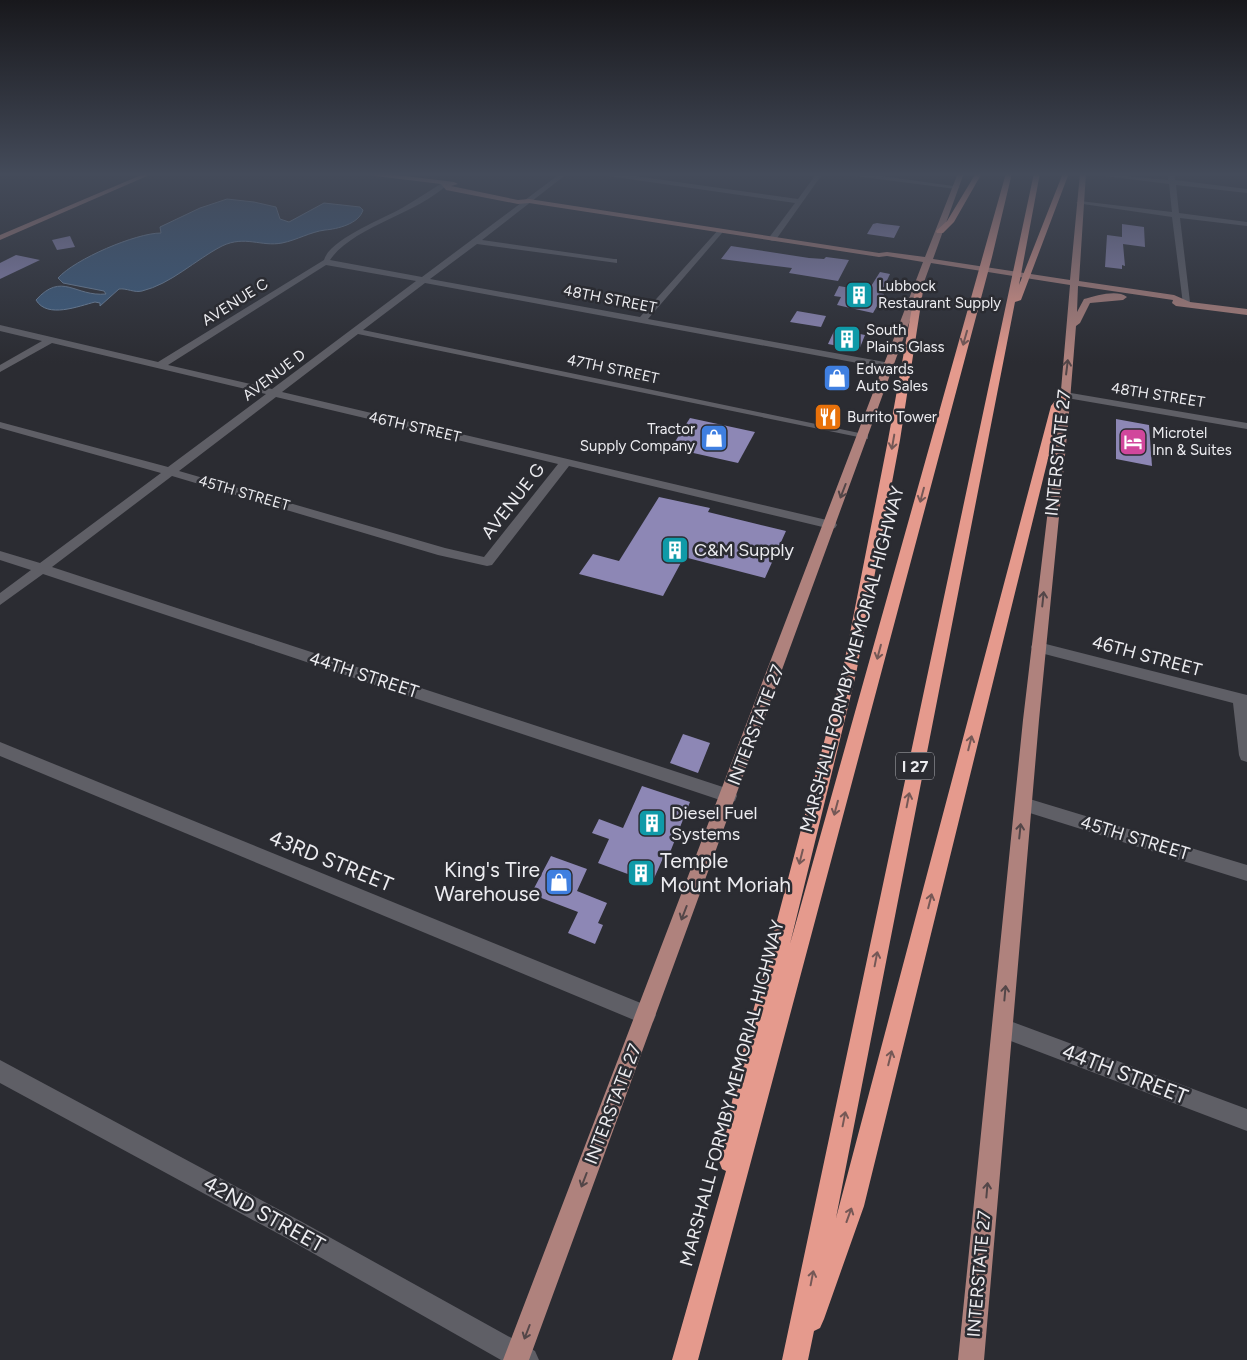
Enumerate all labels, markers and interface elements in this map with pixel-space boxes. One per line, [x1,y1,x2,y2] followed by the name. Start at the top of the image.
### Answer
[199,275,271,329] street label: AVENUE C
[878,277,1001,312] place label: Lubbock Restaurant Supply
[844,280,874,310] building icon: Lubbock Restaurant Supply
[562,281,659,317] street label: 48TH STREET
[866,321,945,356] place label: South Plains Glass
[832,324,862,354] building icon: South Plains Glass
[960,330,970,346] one-way arrow
[239,346,309,404] street label: AVENUE D
[565,350,661,388] street label: 47TH STREET
[856,360,928,395] place label: Edwards Auto Sales
[1062,360,1072,376] one-way arrow
[822,363,852,393] shop icon: Edwards Auto Sales
[1110,379,1207,411] street label: 48TH STREET
[1040,388,1076,517] street label: INTERSTATE 27
[813,402,843,432] restaurant icon: Burrito Tower
[367,408,464,447] street label: 46TH STREET
[847,408,937,426] place label: Burrito Tower
[580,420,695,455] place label: Tractor Supply Company
[699,423,729,453] shop icon: Tractor Supply Company
[1152,424,1232,459] place label: Microtel Inn & Suites
[1118,427,1148,457] hotel icon: Microtel Inn & Suites
[888,434,898,450] one-way arrow
[477,459,550,543] street label: AVENUE G
[196,471,292,515] street label: 45TH STREET
[795,483,909,835] street label: MARSHALL FORMBY MEMORIAL HIGHWAY
[838,483,847,498] one-way arrow
[917,487,927,503] one-way arrow
[660,535,690,565] building icon: C&M Supply
[694,539,795,561] place label: C&M Supply
[1038,591,1048,607] one-way arrow
[1090,631,1204,681] street label: 46TH STREET
[874,643,884,659] one-way arrow
[307,647,422,703] street label: 44TH STREET
[723,661,789,788] street label: INTERSTATE 27
[966,736,976,752] one-way arrow
[896,752,934,779] road number: I 27
[904,792,913,808] one-way arrow
[831,800,841,816] one-way arrow
[671,802,757,845] place label: Diesel Fuel Systems
[637,808,667,838] building icon: Diesel Fuel Systems
[1078,811,1192,865] street label: 45TH STREET
[1016,823,1025,839] one-way arrow
[266,824,397,897] street label: 43RD STREET
[660,848,791,897] place label: Temple Mount Moriah
[796,848,805,864] one-way arrow
[435,857,540,906] place label: King's Tire Warehouse
[626,858,656,888] building icon: Temple Mount Moriah
[544,867,574,897] shop icon: King's Tire Warehouse
[926,893,935,909] one-way arrow
[679,905,688,920] one-way arrow
[675,917,789,1269] street label: MARSHALL FORMBY MEMORIAL HIGHWAY
[872,952,881,968] one-way arrow
[1001,985,1010,1001] one-way arrow
[1059,1038,1192,1109] street label: 44TH STREET
[580,1040,646,1167] street label: INTERSTATE 27
[886,1051,895,1067] one-way arrow
[840,1111,849,1127] one-way arrow
[199,1170,330,1257] street label: 42ND STREET
[579,1172,588,1187] one-way arrow
[982,1182,992,1198] one-way arrow
[844,1207,854,1223] one-way arrow
[963,1209,996,1338] street label: INTERSTATE 27
[808,1270,817,1286] one-way arrow
[522,1324,531,1339] one-way arrow

